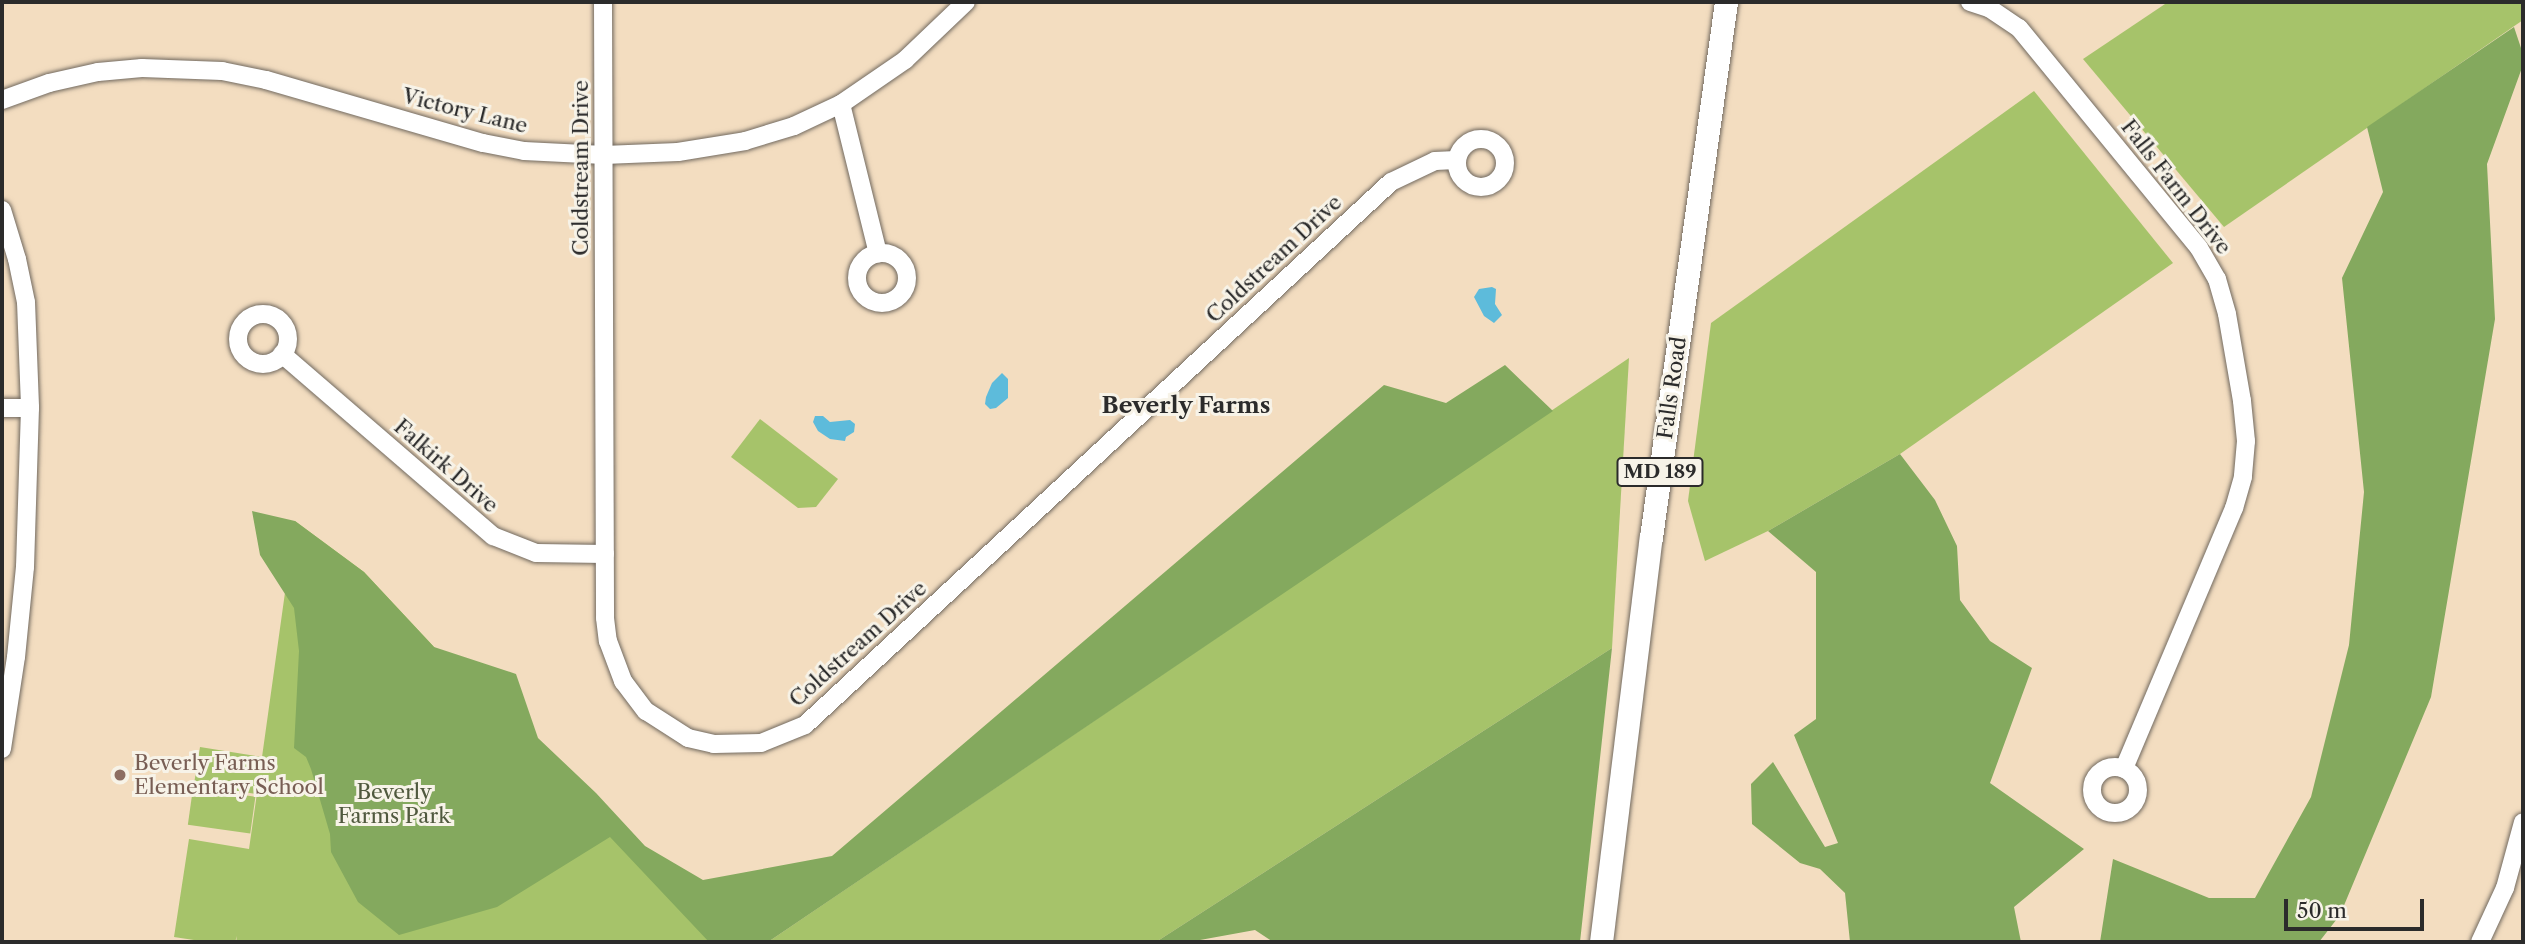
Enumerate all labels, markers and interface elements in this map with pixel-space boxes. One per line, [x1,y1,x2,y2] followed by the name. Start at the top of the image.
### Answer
[568,80,594,256] street label: Coldstream Drive
[399,83,531,139] street label: Victory Lane
[2116,115,2236,259] street label: Falls Farm Drive
[1201,190,1347,328] street label: Coldstream Drive
[1652,335,1692,441] street label: Falls Road
[1101,391,1271,419] district label: Beverly Farms
[389,414,503,518] street label: Falkirk Drive
[1616,457,1704,488] road number: MD 189
[784,576,932,712] street label: Coldstream Drive
[134,750,324,800] place label: Beverly Farms Elementary School
[112,767,128,783] marker: Beverly Farms Elementary School
[338,779,450,829] park label: Beverly Farms Park
[2287,884,2427,928] scale bar
[2297,898,2347,923] text: 50 m

